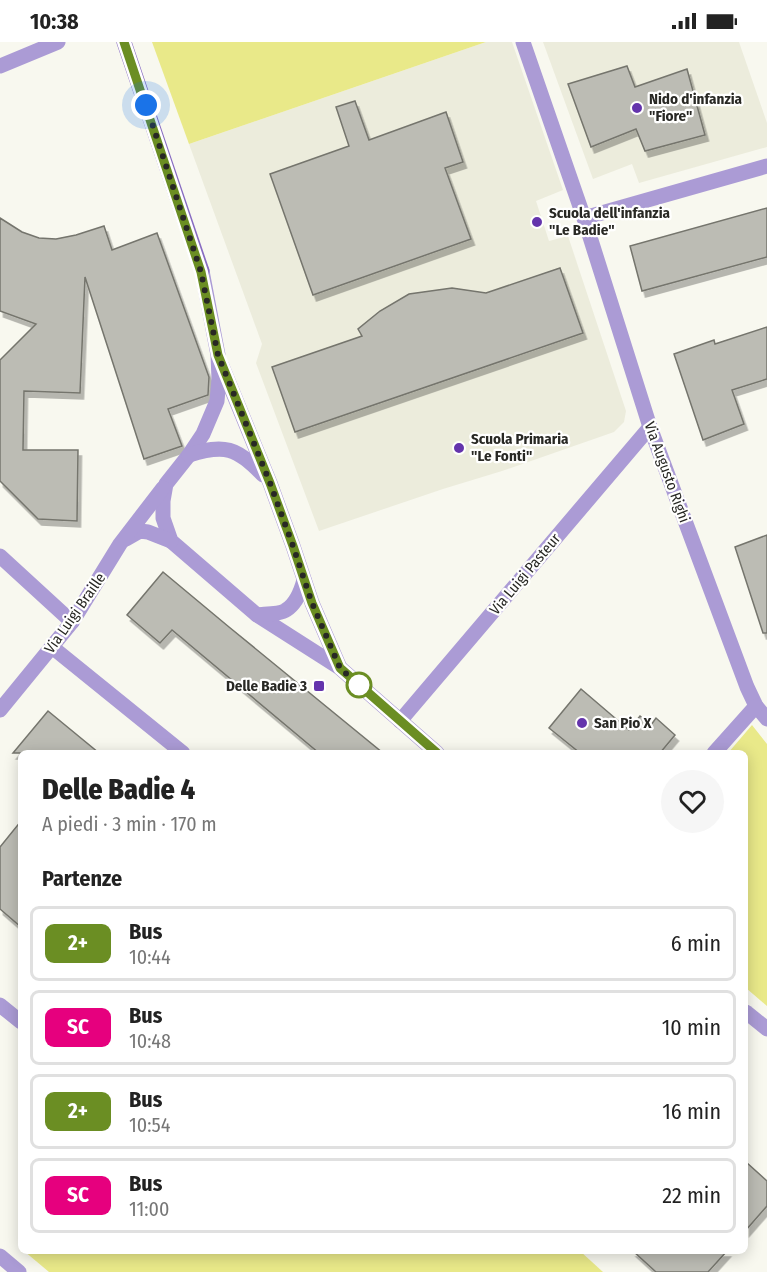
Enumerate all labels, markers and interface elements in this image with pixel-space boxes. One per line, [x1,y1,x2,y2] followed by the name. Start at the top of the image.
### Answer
[30,8,79,35] text: 10:38
[131,90,161,120] your location
[649,90,743,125] place label: Nido d'infanzia "Fiore"
[630,101,644,115] marker: Nido d'infanzia "Fiore"
[549,204,671,239] place label: Scuola dell'infanzia "Le Badie"
[530,215,544,229] marker: Scuola dell'infanzia "Le Badie"
[640,419,694,525] street label: Via Augusto Righi
[471,430,569,465] place label: Scuola Primaria "Le Fonti"
[452,441,466,455] marker: Scuola Primaria "Le Fonti"
[486,529,565,618] street label: Via Luigi Pasteur
[41,569,109,657] street label: Via Luigi Braille
[346,672,372,698] unlabelled marker
[226,677,307,695] place label: Delle Badie 3
[312,679,326,693] marker: Delle Badie 3
[594,714,652,732] place label: San Pio X
[575,716,589,730] marker: San Pio X
[661,770,724,833] button: heart
[42,773,195,806] text: Delle Badie 4
[42,812,217,836] text: A piedi · 3 min · 170 m
[42,865,122,892] text: Partenze
[129,918,162,945] text: Bus
[68,930,88,956] text: 2+
[671,930,721,957] text: 6 min
[129,945,171,969] text: 10:44
[129,1002,162,1029] text: Bus
[67,1014,89,1040] text: SC
[662,1014,721,1041] text: 10 min
[129,1029,171,1053] text: 10:48
[129,1086,162,1113] text: Bus
[68,1098,88,1124] text: 2+
[662,1098,721,1125] text: 16 min
[129,1113,170,1137] text: 10:54
[129,1170,162,1197] text: Bus
[67,1182,89,1208] text: SC
[662,1182,721,1209] text: 22 min
[129,1197,169,1221] text: 11:00

